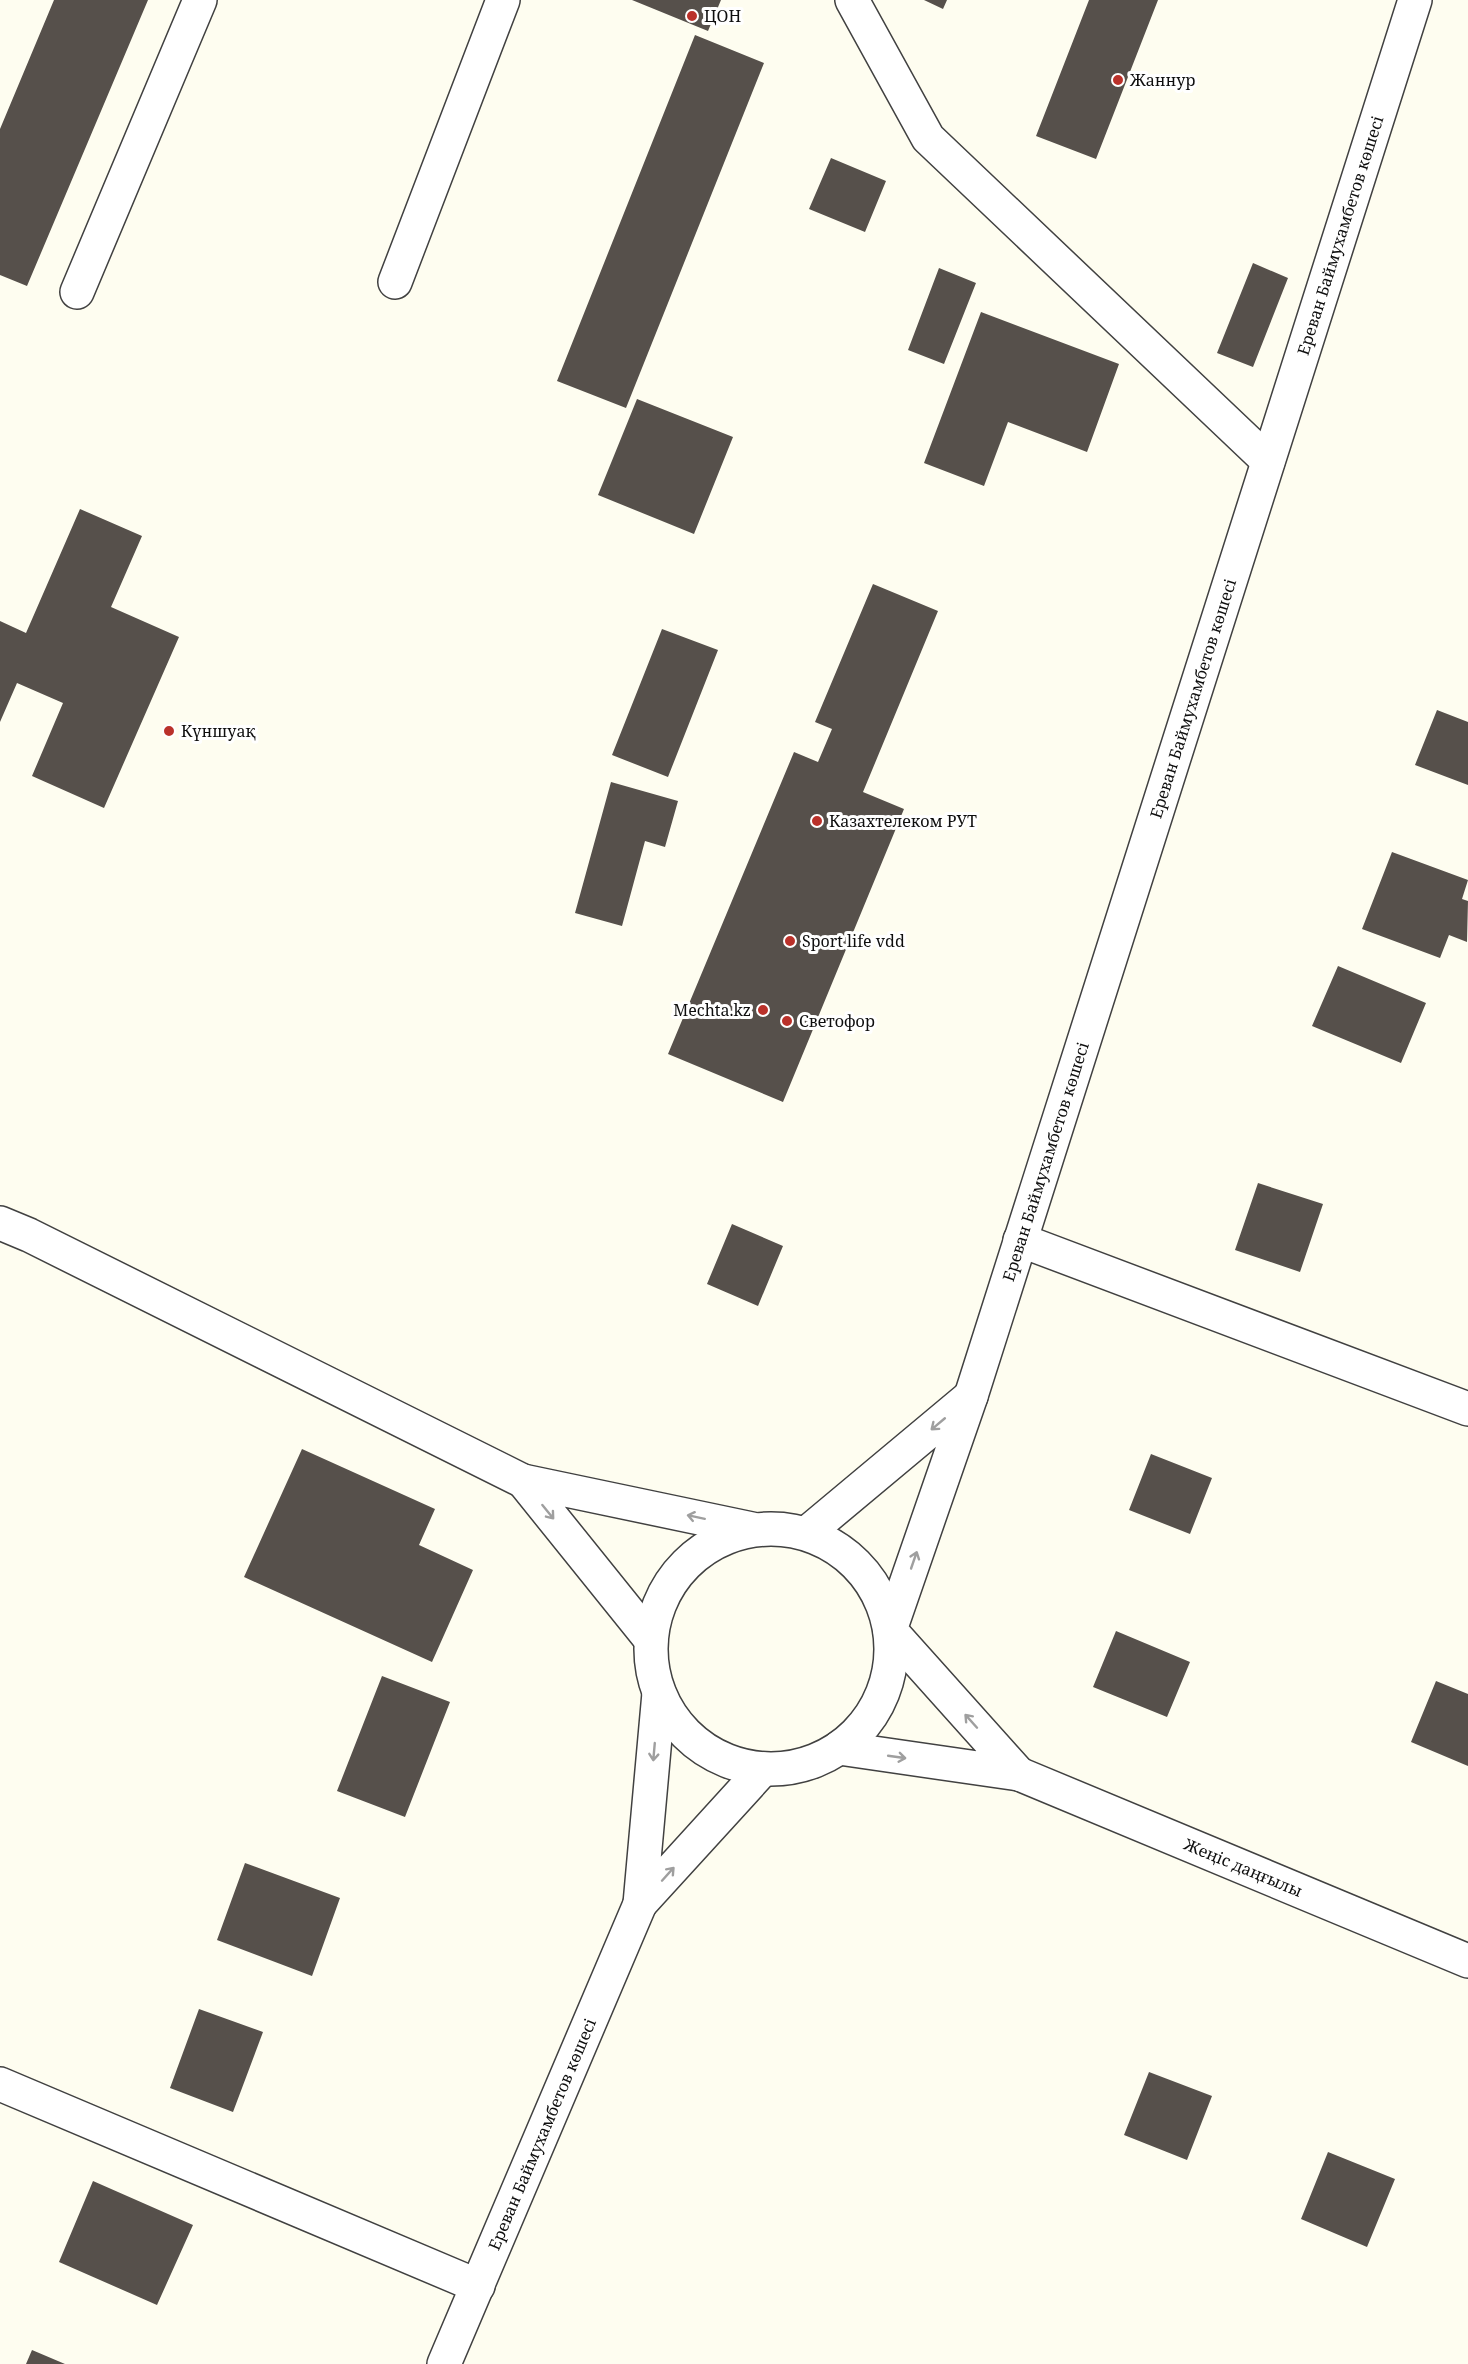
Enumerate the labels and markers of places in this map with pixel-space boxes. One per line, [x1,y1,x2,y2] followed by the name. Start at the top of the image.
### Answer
[704,5,741,27] place label: ЦОН
[685,9,699,23] marker: ЦОН
[1129,69,1196,91] place label: Жаннур
[1111,73,1125,87] marker: Жаннур
[181,720,256,742] place label: Күншуақ
[162,724,176,738] marker: Күншуақ
[829,810,977,832] place label: Казахтелеком РУТ
[810,814,824,828] marker: Казахтелеком РУТ
[802,930,905,952] place label: Sport life vdd
[783,934,797,948] marker: Sport life vdd
[673,999,751,1021] place label: Mechta.kz
[756,1003,770,1017] marker: Mechta.kz
[799,1010,875,1032] place label: Светофор
[780,1014,794,1028] marker: Светофор

